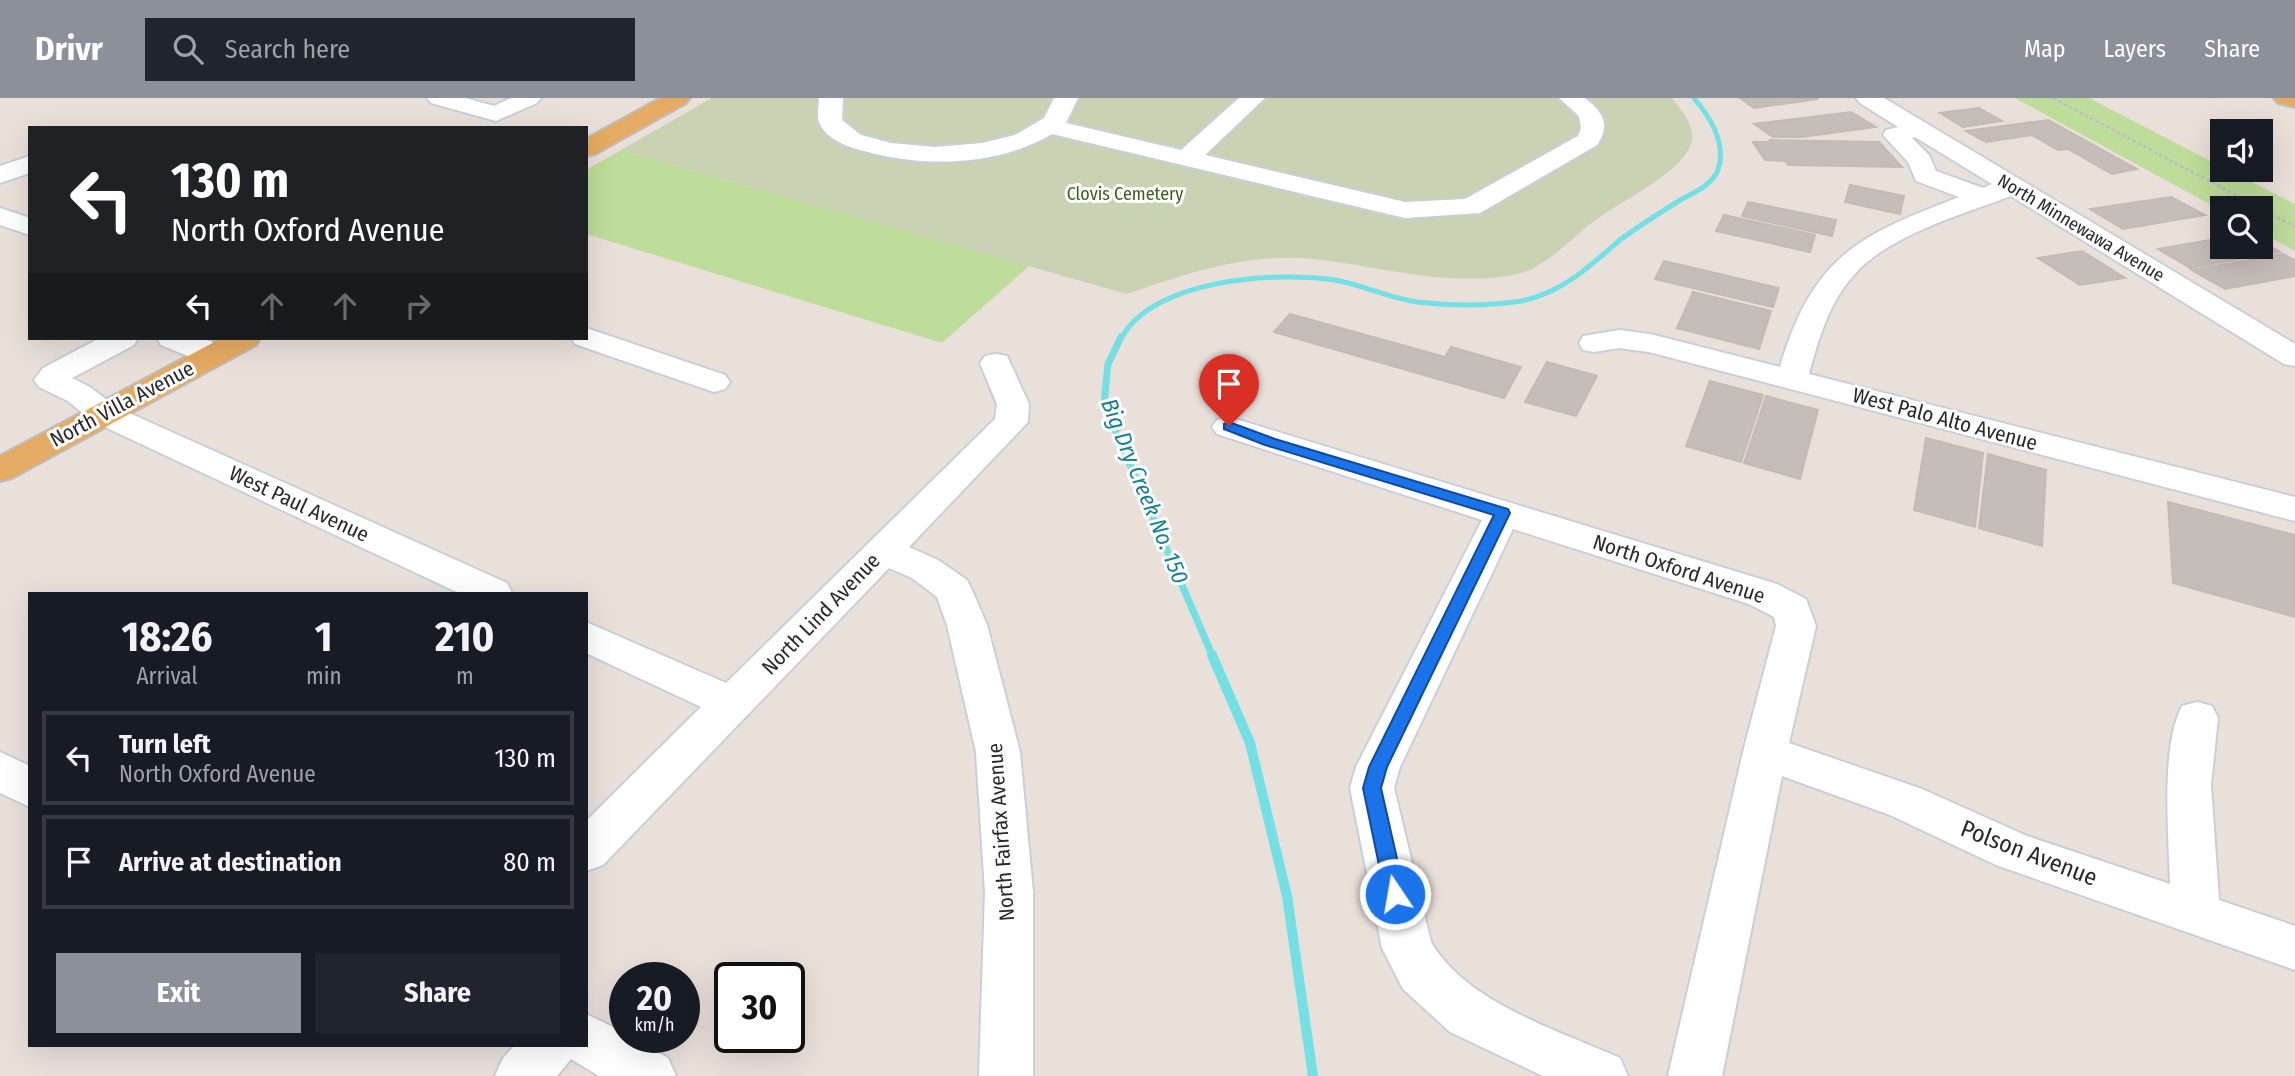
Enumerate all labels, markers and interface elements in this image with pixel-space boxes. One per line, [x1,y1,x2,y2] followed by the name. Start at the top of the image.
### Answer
[145,18,635,81] search box
[35,29,103,69] text: Drivr
[169,30,207,68] icon: search
[225,34,350,65] text: Search here
[2024,35,2066,63] text: Map
[2104,35,2166,63] text: Layers
[2204,35,2260,63] text: Share
[2210,119,2273,259] map controls
[2210,119,2273,182] button: sound
[171,151,289,210] text: 130 m
[56,154,147,245] icon: left
[1994,170,2168,287] street label: North Minnewawa Avenue
[1067,183,1183,205] park label: Clovis Cemetery
[2210,196,2273,259] button: search
[171,211,444,249] text: North Oxford Avenue
[180,287,218,325] icon: left
[253,287,291,325] icon: ahead
[326,287,364,325] icon: ahead
[399,287,437,325] icon: right
[1199,354,1259,426] pin
[46,355,198,453] street label: North Villa Avenue
[1210,365,1248,403] icon: arrive
[1850,382,2040,456] street label: West Palo Alto Avenue
[1095,394,1195,588] water label: Big Dry Creek No. 150
[225,460,373,548] street label: West Paul Avenue
[1590,529,1768,609] street label: North Oxford Avenue
[756,548,886,680] street label: North Lind Avenue
[121,612,212,662] text: 18:26
[315,612,333,662] text: 1
[435,612,494,662] text: 210
[136,662,197,690] text: Arrival
[306,662,342,690] text: min
[456,662,474,690] text: m
[119,729,211,760] text: Turn left
[60,739,98,777] icon: left
[982,742,1020,922] street label: North Fairfax Avenue
[494,743,556,774] text: 130 m
[119,760,316,788] text: North Oxford Avenue
[1957,814,2101,892] street label: Polson Avenue
[60,843,98,881] icon: arrive
[119,847,342,878] text: Arrive at destination
[503,847,556,878] text: 80 m
[1358,857,1432,931] position arrow
[56,953,301,1033] button: Exit
[315,953,560,1033] button: Share
[714,962,805,1053] speed limit sign: 30
[637,977,672,1019] text: 20
[634,1014,675,1036] text: km/h

